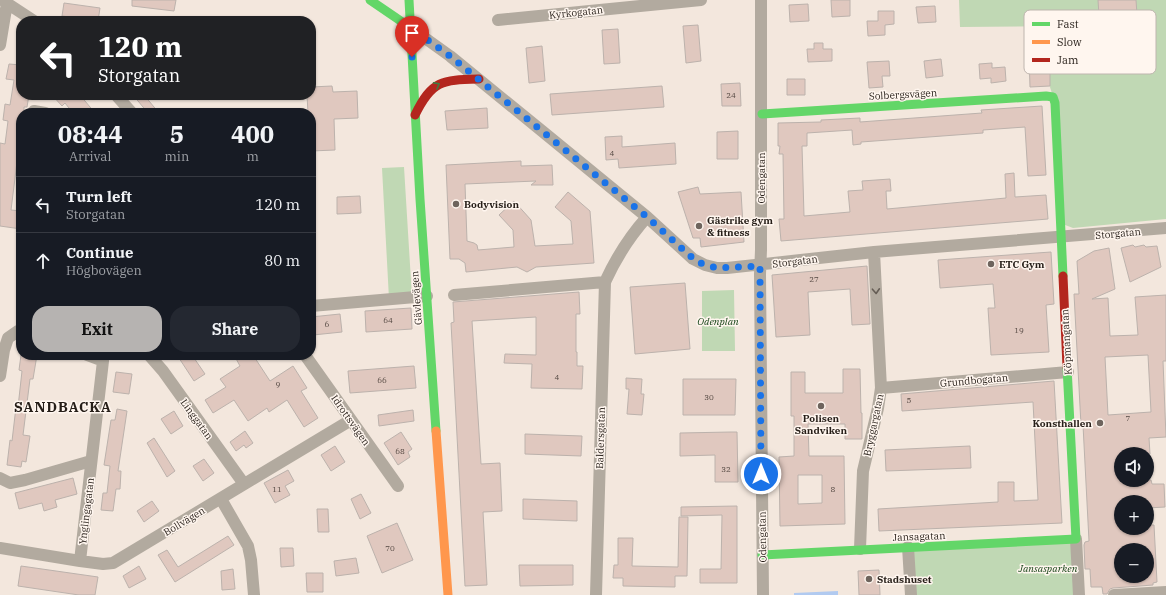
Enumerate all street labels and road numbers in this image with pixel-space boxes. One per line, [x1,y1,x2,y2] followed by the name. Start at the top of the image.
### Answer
[548,3,604,22] street label: Kyrkogatan
[869,86,938,103] street label: Solbergsvägen
[755,152,768,204] street label: Odengatan
[1095,225,1142,242] street label: Storgatan
[772,252,819,271] street label: Storgatan
[408,270,425,325] street label: Gävlevägen
[1058,308,1075,375] street label: Köpmangatan
[939,371,1009,390] street label: Grundbogatan
[328,392,373,449] street label: Idrottsvägen
[861,392,887,457] street label: Bryggargatan
[178,396,216,443] street label: Linggatan
[593,406,608,469] street label: Baldersgatan
[76,476,97,545] street label: Ynglingagatan
[161,504,208,539] street label: Bollvägen
[756,511,769,563] street label: Odengatan
[892,529,946,544] street label: Jansagatan

